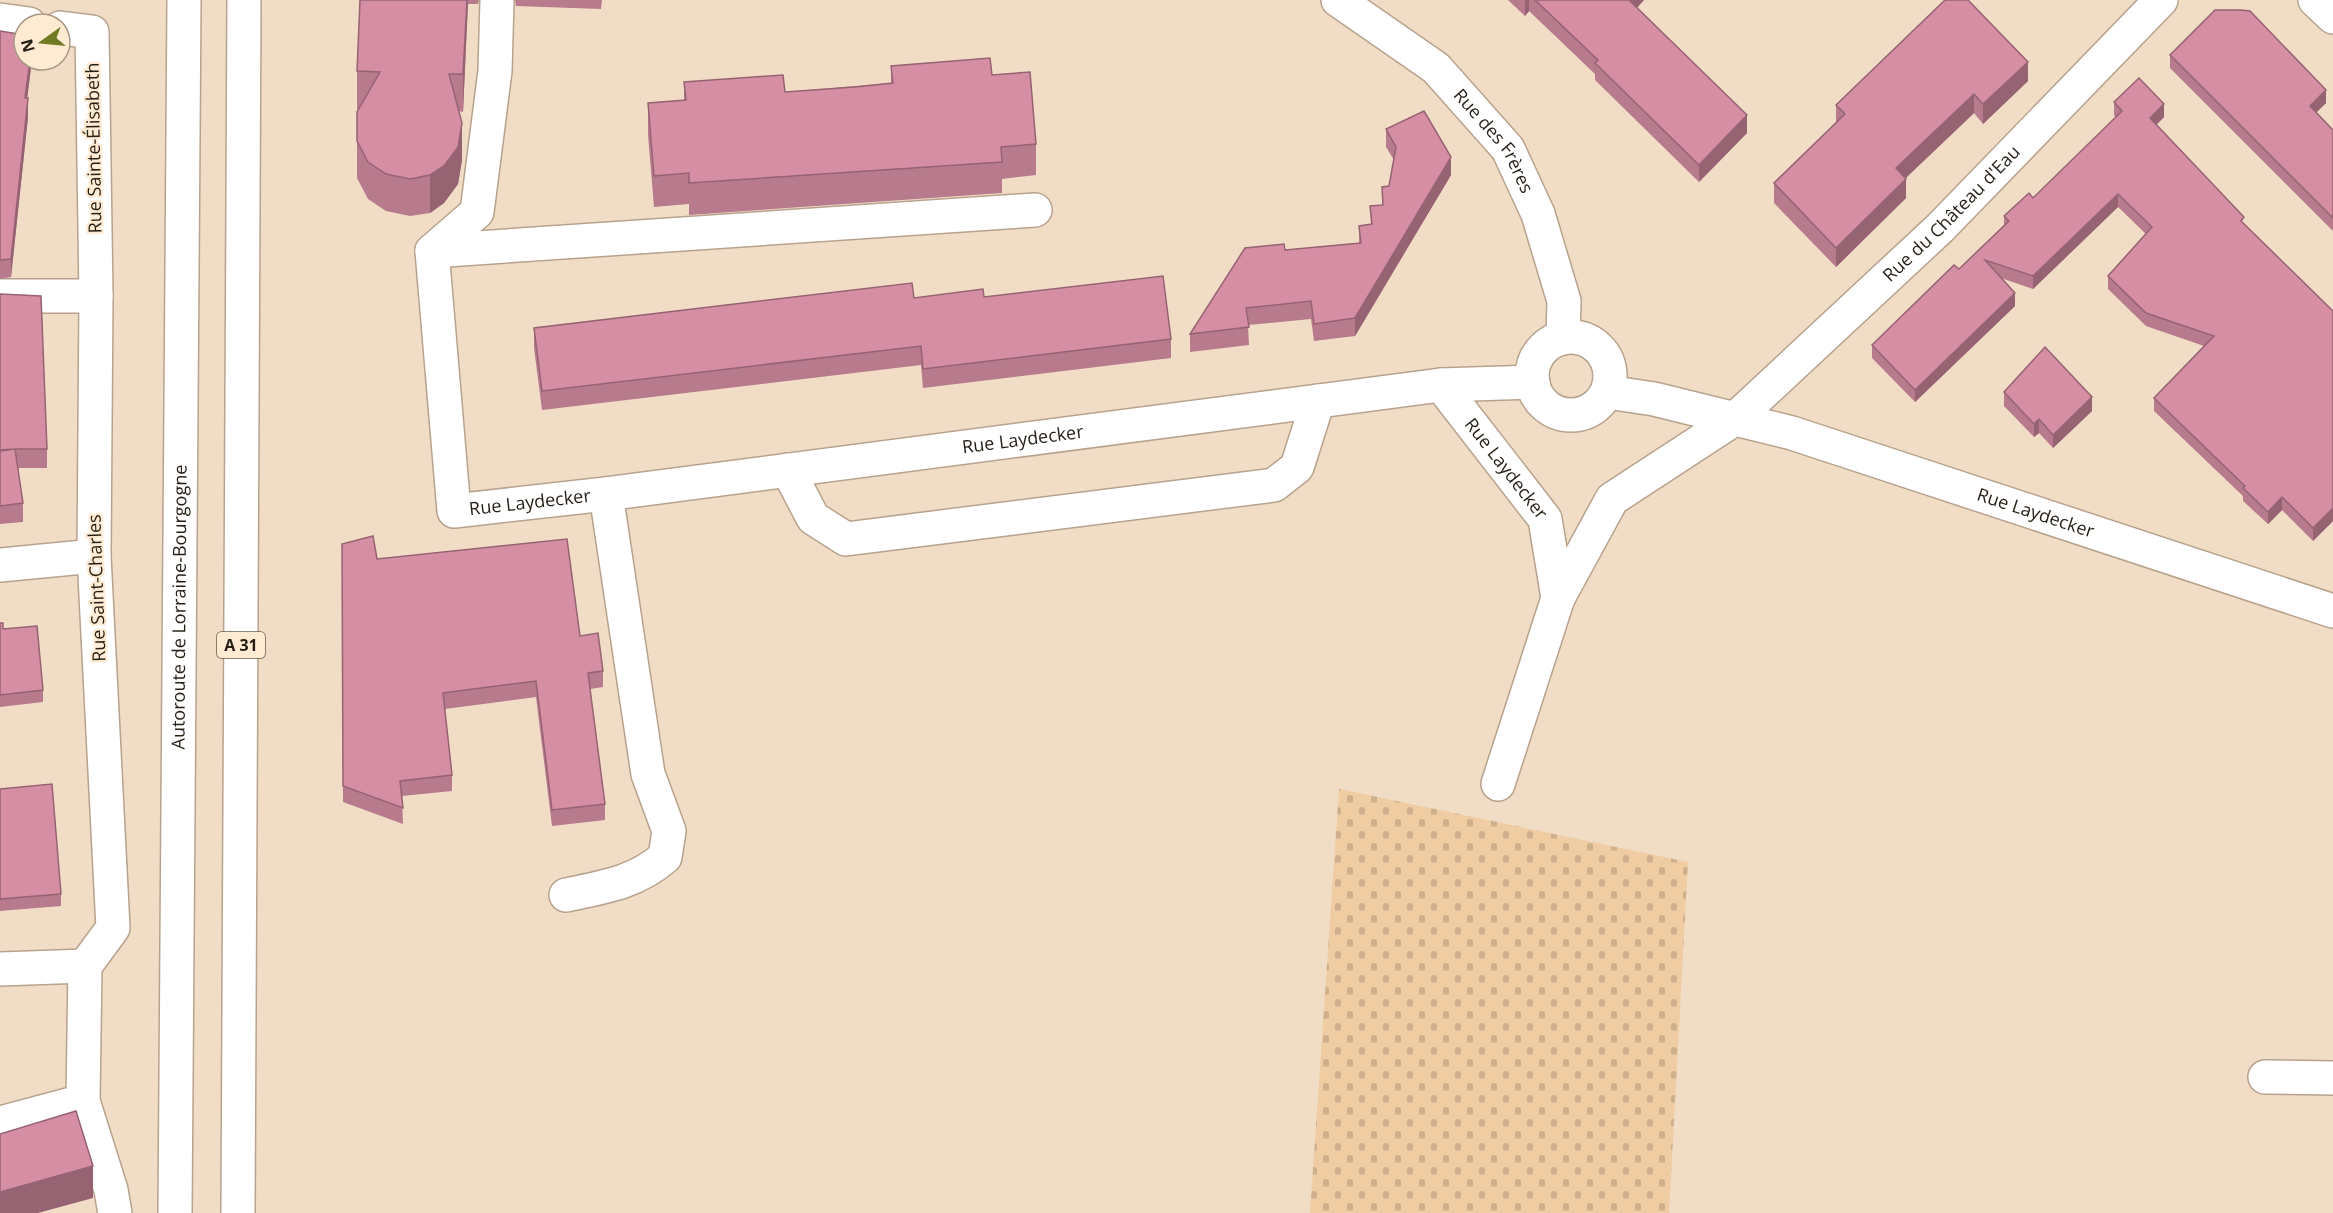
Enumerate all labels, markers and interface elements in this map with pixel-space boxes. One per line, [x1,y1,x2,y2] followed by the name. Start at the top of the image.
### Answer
[12,12,72,72] north arrow
[15,37,40,55] text: N
[80,62,106,234] street label: Rue Sainte-Élisabeth
[1449,83,1540,197] street label: Rue des Frères
[1877,140,2025,286] street label: Rue du Château d'Eau
[1460,413,1554,524] street label: Rue Laydecker
[961,419,1085,458] street label: Rue Laydecker
[165,465,192,750] street label: Autoroute de Lorraine-Bourgogne
[1974,482,2098,543] street label: Rue Laydecker
[468,483,592,520] street label: Rue Laydecker
[81,514,111,662] street label: Rue Saint-Charles
[217,632,265,658] road number: A 31

